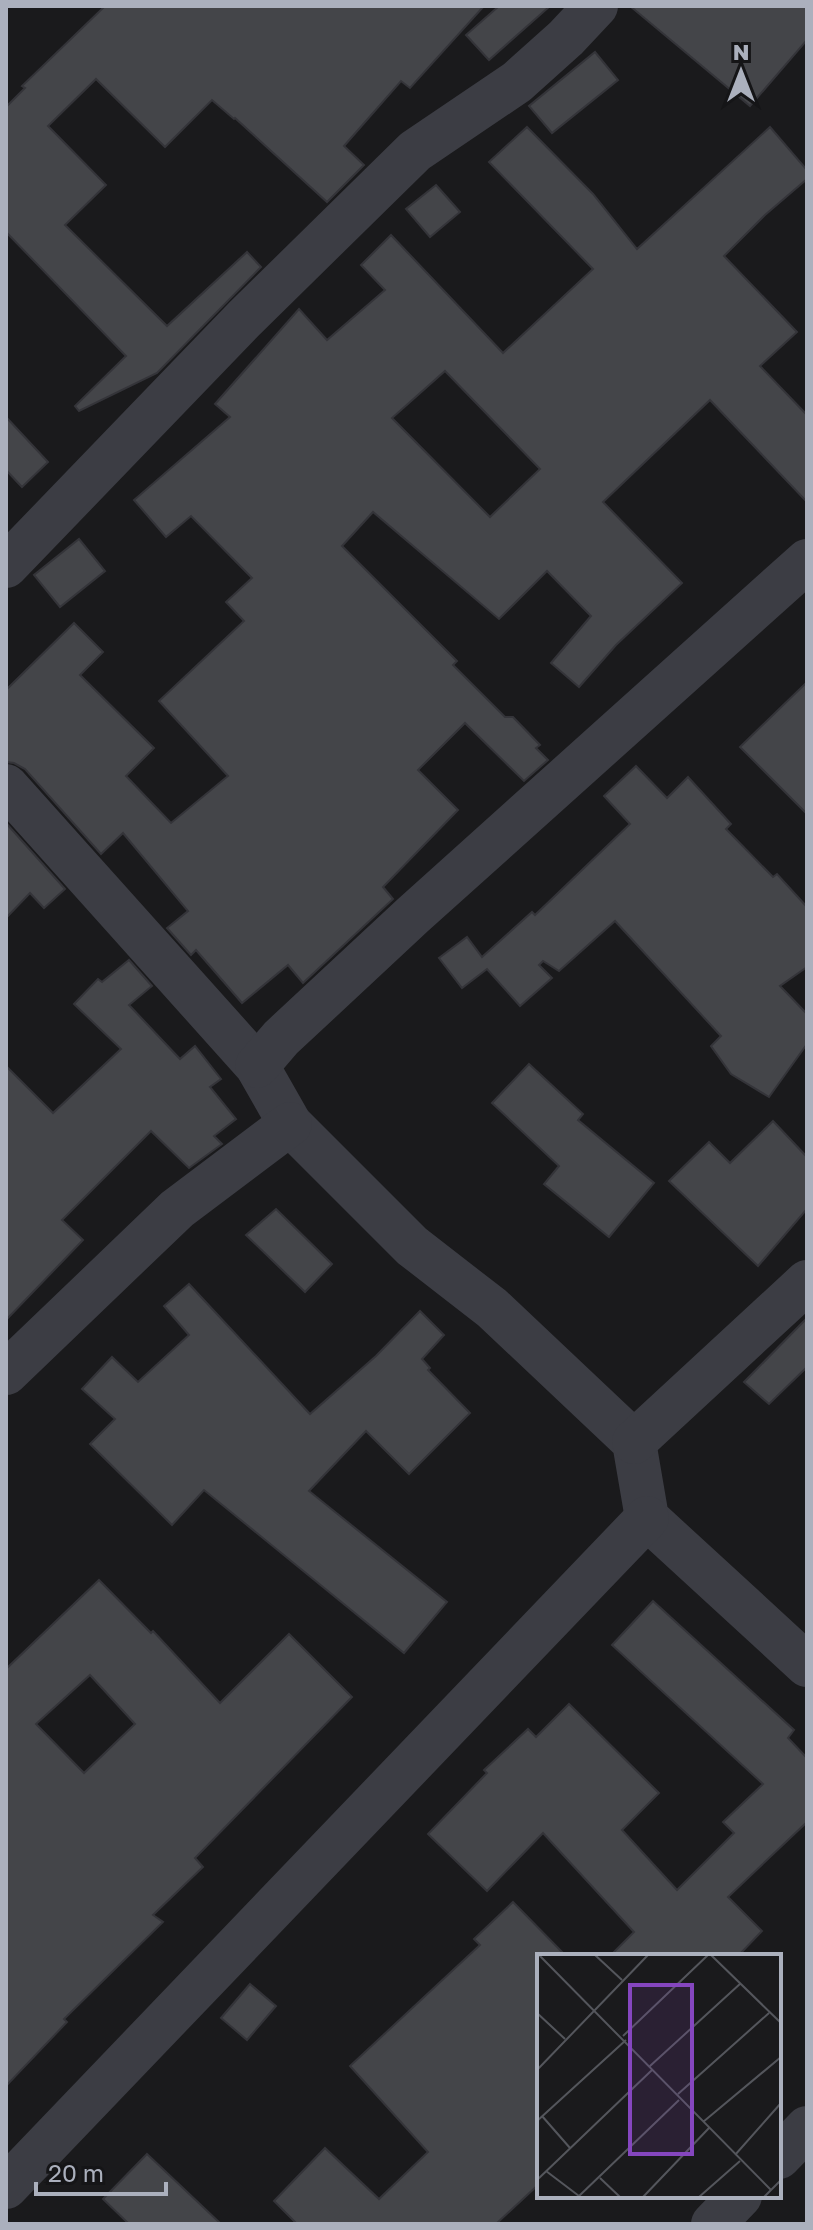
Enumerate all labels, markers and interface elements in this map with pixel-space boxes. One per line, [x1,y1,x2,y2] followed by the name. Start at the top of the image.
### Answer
[701,32,781,112] north arrow
[733,38,749,65] text: N
[537,1954,781,2198] inset map
[36,2146,166,2196] scale bar
[48,2158,104,2187] text: 20 m

